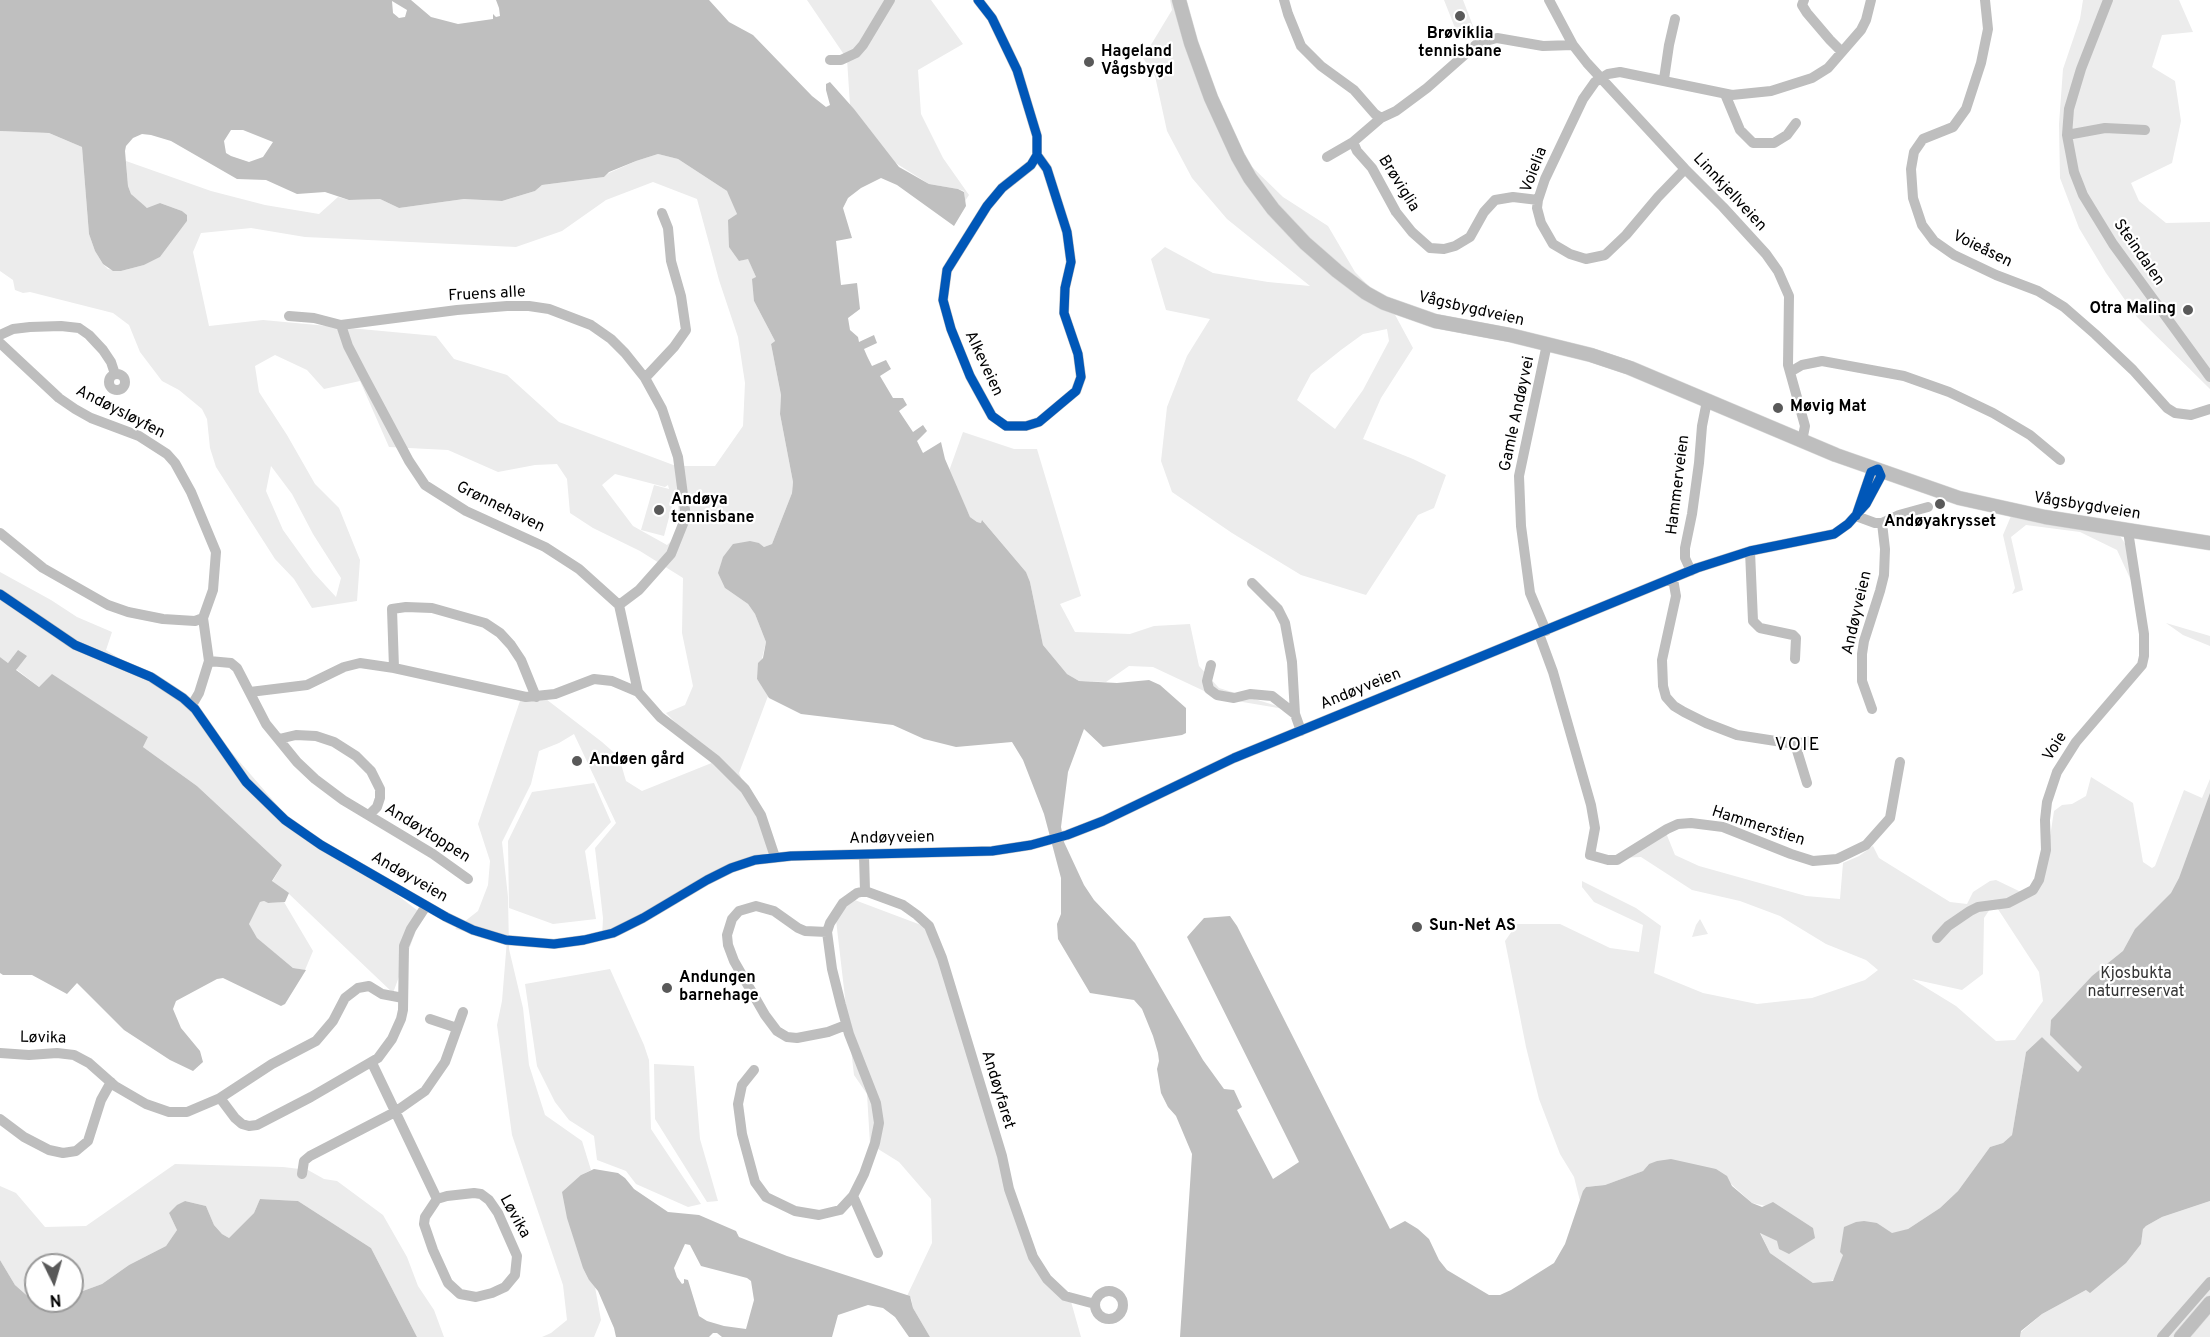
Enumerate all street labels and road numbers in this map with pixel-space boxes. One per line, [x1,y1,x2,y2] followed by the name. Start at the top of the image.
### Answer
[1518,145,1552,195] street label: Voielia
[1688,150,1770,236] street label: Linnkjellveien
[1373,152,1423,216] street label: Brøviglia
[2108,216,2168,290] street label: Steindalen
[1949,227,2015,273] street label: Voieåsen
[448,283,526,307] street label: Fruens alle
[1416,288,1526,332] street label: Vågsbygdveien
[960,328,1006,400] street label: Alkeveien
[1496,355,1540,473] street label: Gamle Andøyvei
[72,382,168,444] street label: Andøysløyfen
[1663,434,1695,536] street label: Hammerveien
[453,478,547,538] street label: Grønnehaven
[2032,489,2142,525] street label: Vågsbygdveien
[1839,569,1877,657] street label: Andøyveien
[1318,665,1404,715] street label: Andøyveien
[2040,729,2072,765] street label: Voie
[381,800,473,868] street label: Andøytoppen
[1709,803,1807,851] street label: Hammerstien
[849,829,935,849] street label: Andøyveien
[367,848,451,908] street label: Andøyveien
[20,1029,66,1049] street label: Løvika
[976,1049,1018,1131] street label: Andøyfaret
[494,1192,534,1242] street label: Løvika

